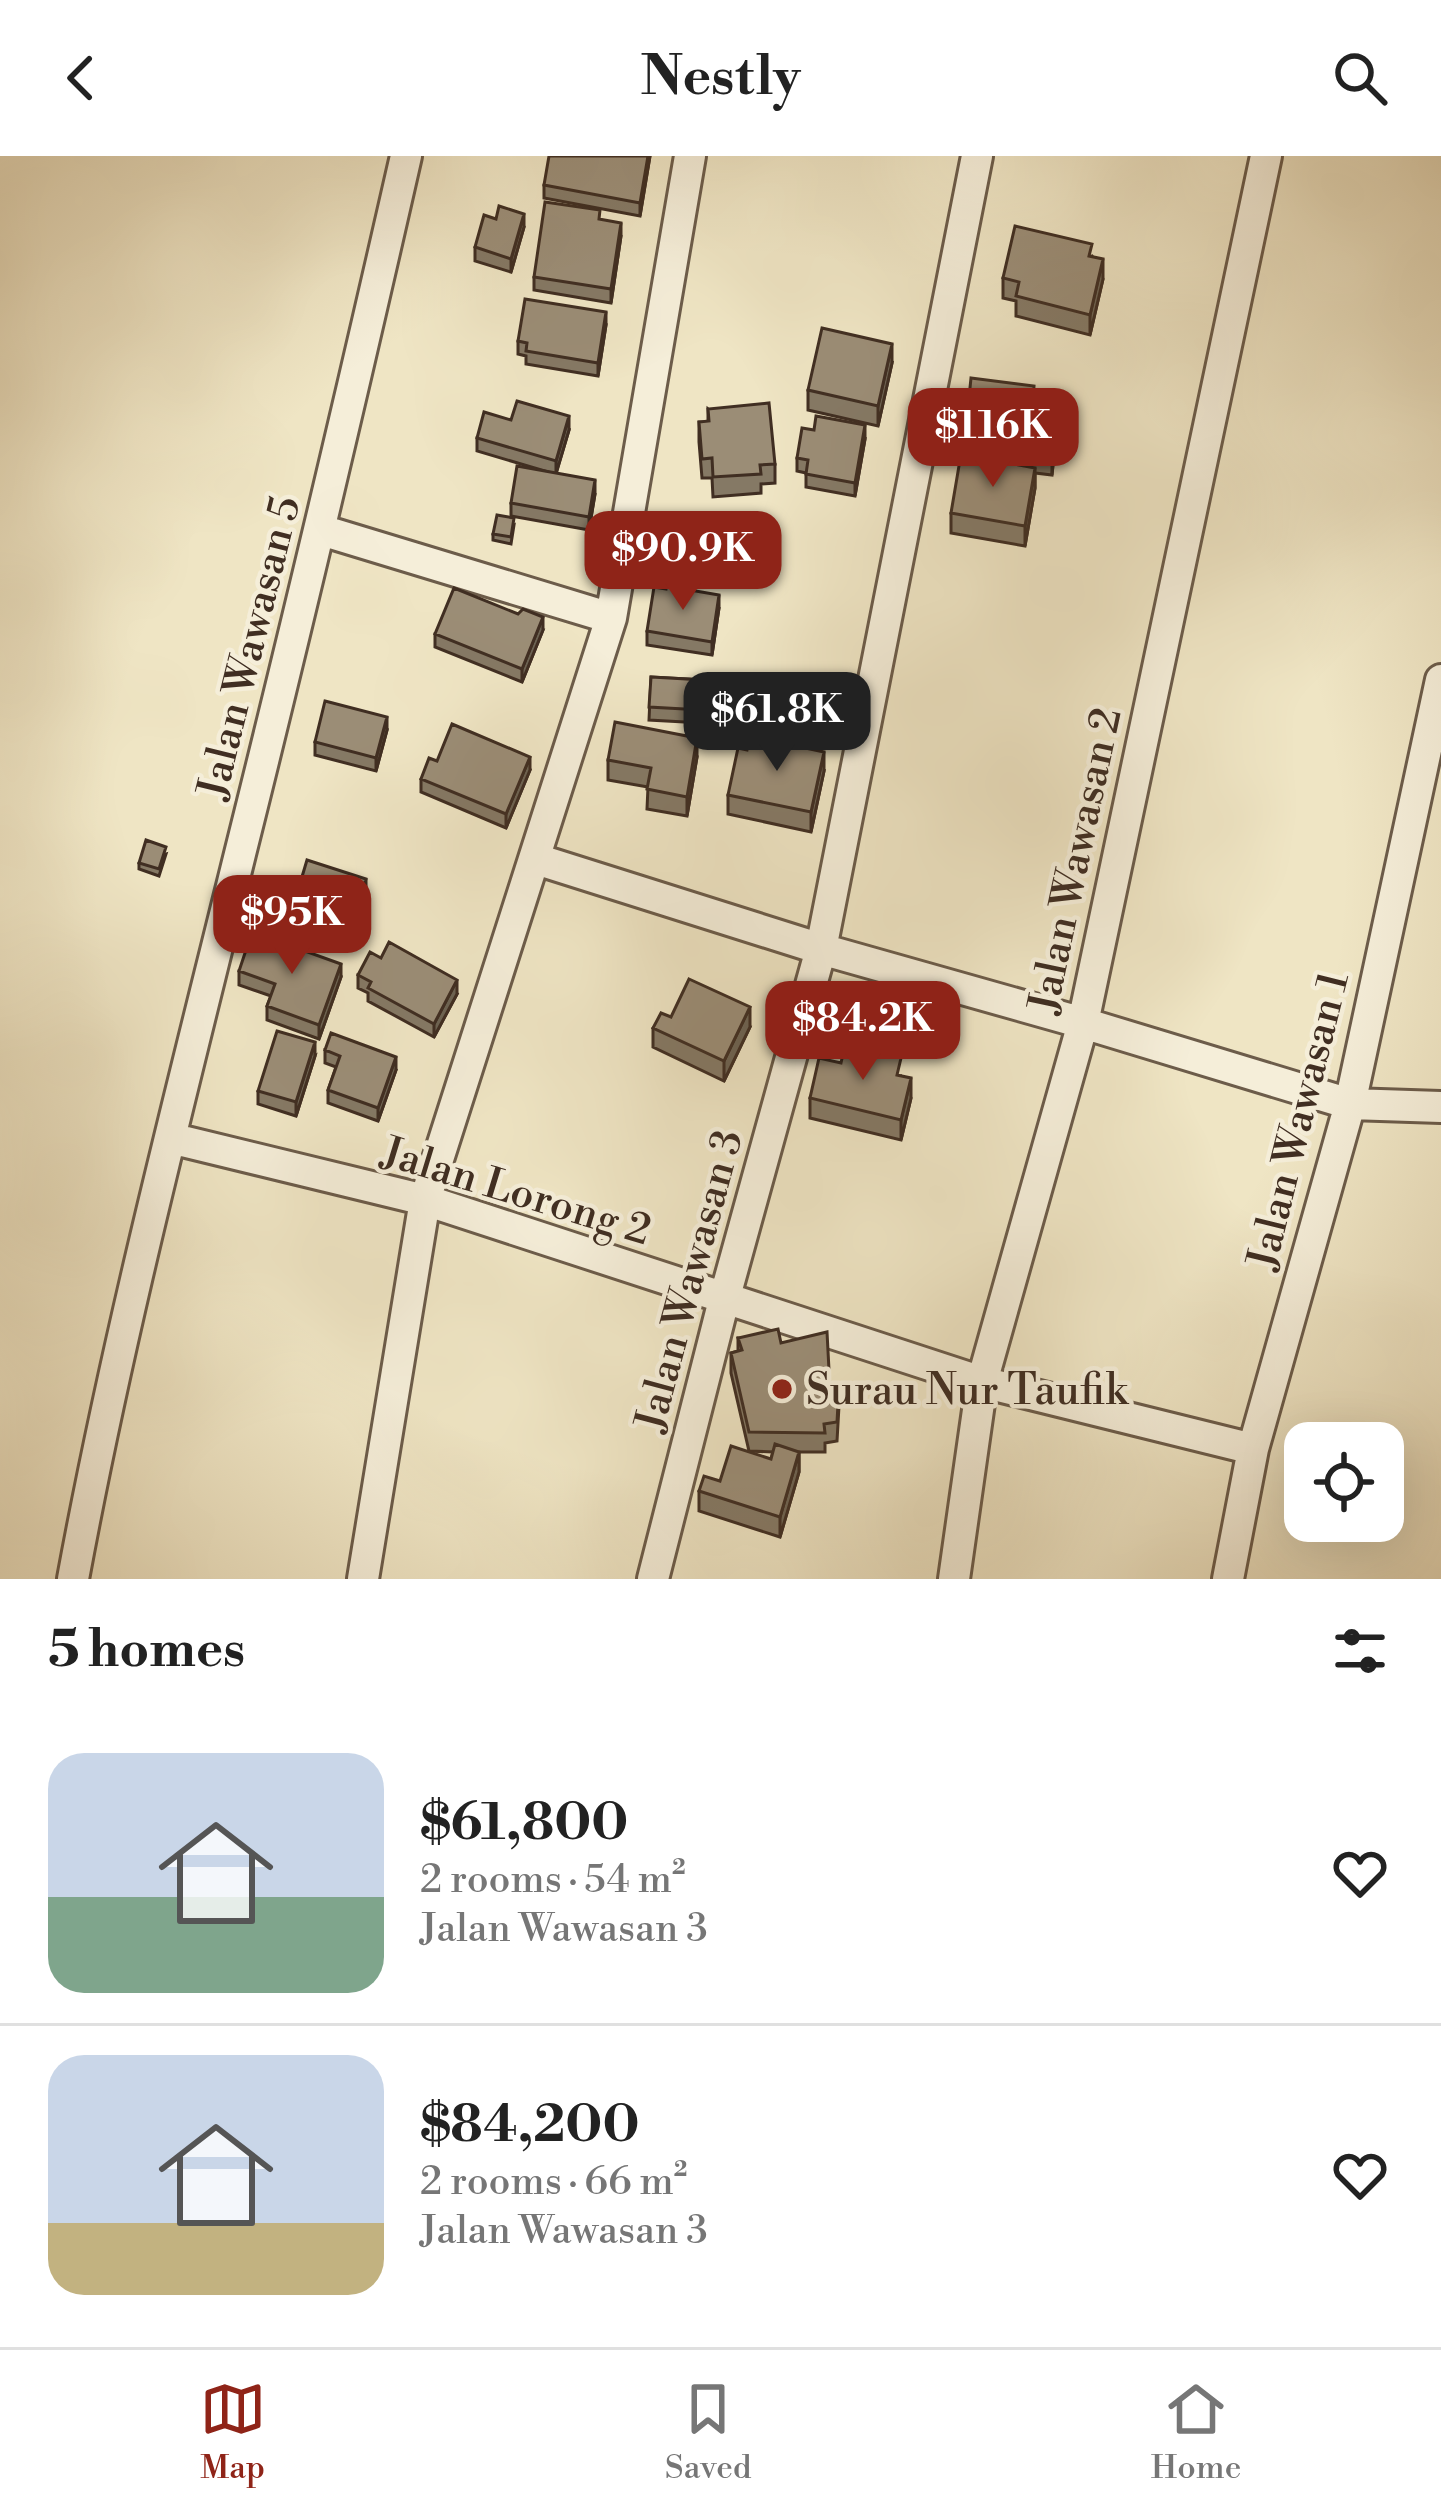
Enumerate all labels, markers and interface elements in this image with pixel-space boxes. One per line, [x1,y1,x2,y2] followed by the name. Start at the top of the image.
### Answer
[641,44,800,112] text: Nestly
[48,45,114,111] icon: back
[1327,45,1393,111] icon: search
[909,388,1077,490] pin: $116K
[935,402,1051,451] text: $116K
[187,491,314,806] street label: Jalan Wawasan 5
[585,511,781,613] pin: $90.9K
[612,525,754,574] text: $90.9K
[679,672,875,774] pin: $61.8K
[711,686,843,735] text: $61.8K
[1018,703,1135,1020] street label: Jalan Wawasan 2
[221,875,363,977] pin: $95K
[240,889,344,938] text: $95K
[1236,966,1362,1277] street label: Jalan Wawasan 1
[765,981,961,1083] pin: $84.2K
[792,995,934,1044] text: $84.2K
[624,1124,756,1439] street label: Jalan Wawasan 3
[373,1126,657,1259] street label: Jalan Lorong 2
[806,1365,1129,1418] place label: Surau Nur Taufik
[769,1376,795,1402] marker: Surau Nur Taufik
[1284,1422,1404,1542] map controls
[1284,1422,1404,1542] button: locate
[1327,1618,1393,1684] icon: filters
[48,1619,245,1683] text: 5 homes
[420,1792,628,1856] text: $61,800
[144,1801,288,1945] icon: home
[1327,1840,1393,1906] icon: heart
[420,1856,686,1905] text: 2 rooms · 54 m²
[420,1905,708,1954] text: Jalan Wawasan 3
[420,2094,640,2158] text: $84,200
[144,2103,288,2247] icon: home
[1327,2142,1393,2208] icon: heart
[420,2158,687,2207] text: 2 rooms · 66 m²
[420,2207,708,2256] text: Jalan Wawasan 3
[200,2376,266,2489] tab: Map
[665,2376,752,2489] tab: Saved
[1151,2376,1241,2489] tab: Home

